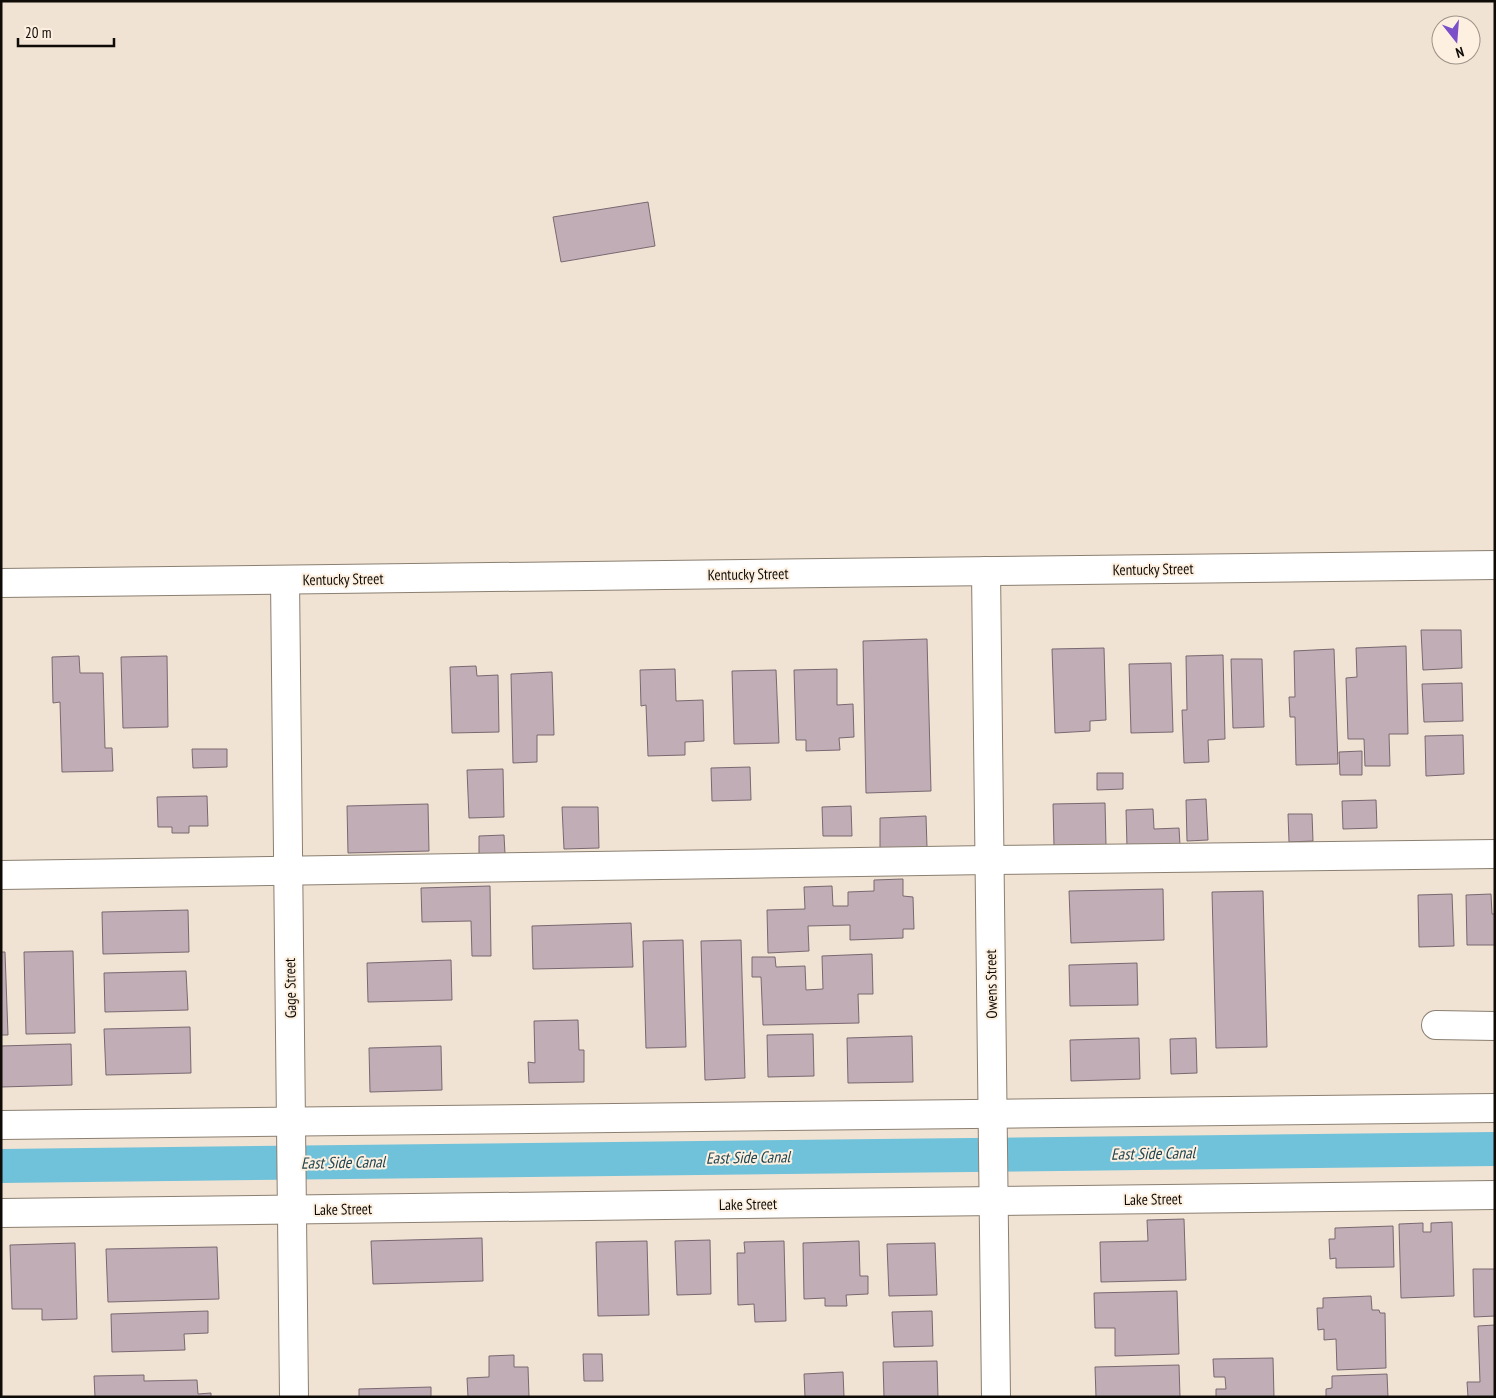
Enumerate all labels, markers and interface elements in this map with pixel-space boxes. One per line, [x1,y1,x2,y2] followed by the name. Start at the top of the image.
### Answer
[18,15,114,47] scale bar
[1431,15,1481,65] north arrow
[25,23,51,42] text: 20 m
[1454,43,1466,62] text: N
[1112,559,1194,579] street label: Kentucky Street
[707,564,789,584] street label: Kentucky Street
[302,569,384,589] street label: Kentucky Street
[981,949,1001,1019] street label: Owens Street
[280,958,300,1018] street label: Gage Street
[1111,1142,1197,1164] water label: East Side Canal
[706,1146,792,1168] water label: East Side Canal
[301,1151,387,1173] water label: East Side Canal
[1124,1189,1182,1209] street label: Lake Street
[719,1194,777,1214] street label: Lake Street
[314,1199,372,1219] street label: Lake Street

